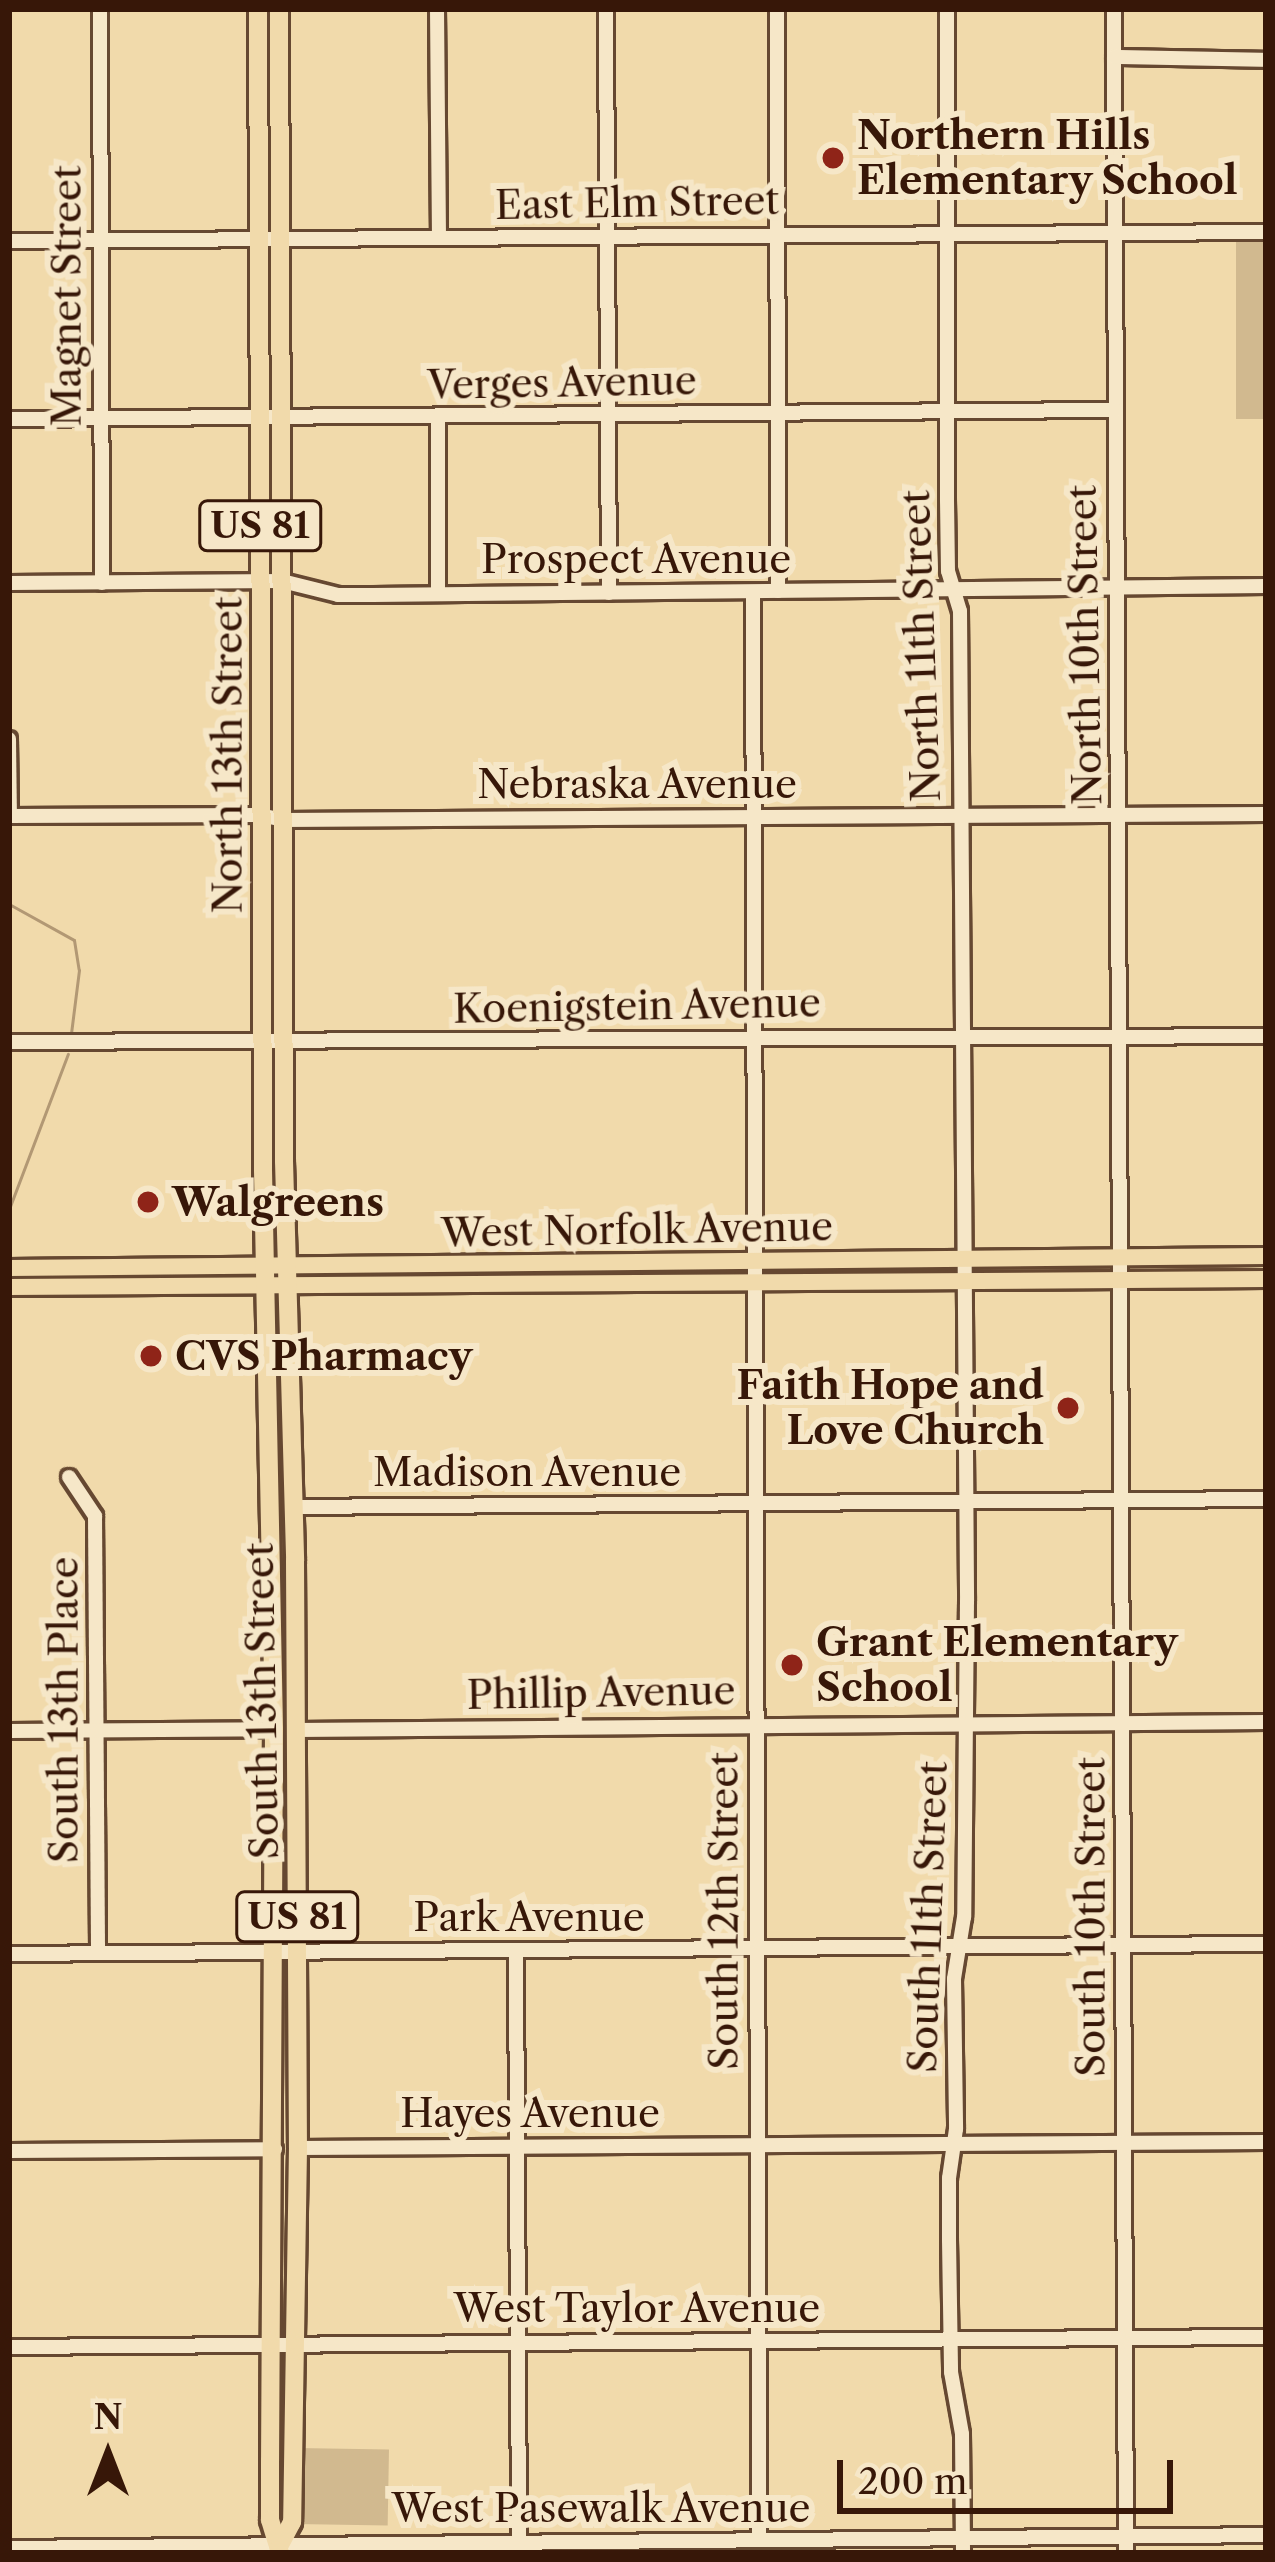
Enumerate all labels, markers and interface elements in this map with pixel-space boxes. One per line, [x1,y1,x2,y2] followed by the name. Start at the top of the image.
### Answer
[857,113,1239,204] place label: Northern Hills Elementary School
[820,145,846,171] marker: Northern Hills Elementary School
[44,165,90,427] street label: Magnet Street
[495,177,779,229] street label: East Elm Street
[426,357,698,409] street label: Verges Avenue
[1059,484,1111,806] street label: North 10th Street
[892,489,950,803] street label: North 11th Street
[197,496,323,556] road number: US 81
[480,536,792,582] street label: Prospect Avenue
[205,596,251,914] street label: North 13th Street
[476,761,798,807] street label: Nebraska Avenue
[452,979,822,1033] street label: Koenigstein Avenue
[172,1179,384,1225] place label: Walgreens
[135,1189,161,1215] marker: Walgreens
[440,1203,834,1257] street label: West Norfolk Avenue
[175,1333,472,1379] place label: CVS Pharmacy
[138,1343,164,1369] marker: CVS Pharmacy
[736,1363,1044,1454] place label: Faith Hope and Love Church
[1055,1395,1081,1421] marker: Faith Hope and Love Church
[372,1449,682,1495] street label: Madison Avenue
[236,1542,288,1860] street label: South 13th Street
[41,1557,87,1863] street label: South 13th Place
[816,1620,1178,1711] place label: Grant Elementary School
[779,1652,805,1678] marker: Grant Elementary School
[466,1667,736,1719] street label: Phillip Avenue
[701,1752,747,2070] street label: South 12th Street
[1068,1757,1114,2077] street label: South 10th Street
[899,1760,957,2074] street label: South 11th Street
[234,1887,360,1947] road number: US 81
[412,1894,646,1940] street label: Park Avenue
[399,2090,661,2136] street label: Hayes Avenue
[452,2285,822,2331] street label: West Taylor Avenue
[48,2394,168,2514] north arrow
[94,2397,122,2438] text: N
[843,2436,1179,2510] scale bar
[858,2459,967,2503] text: 200 m
[390,2485,812,2531] street label: West Pasewalk Avenue

